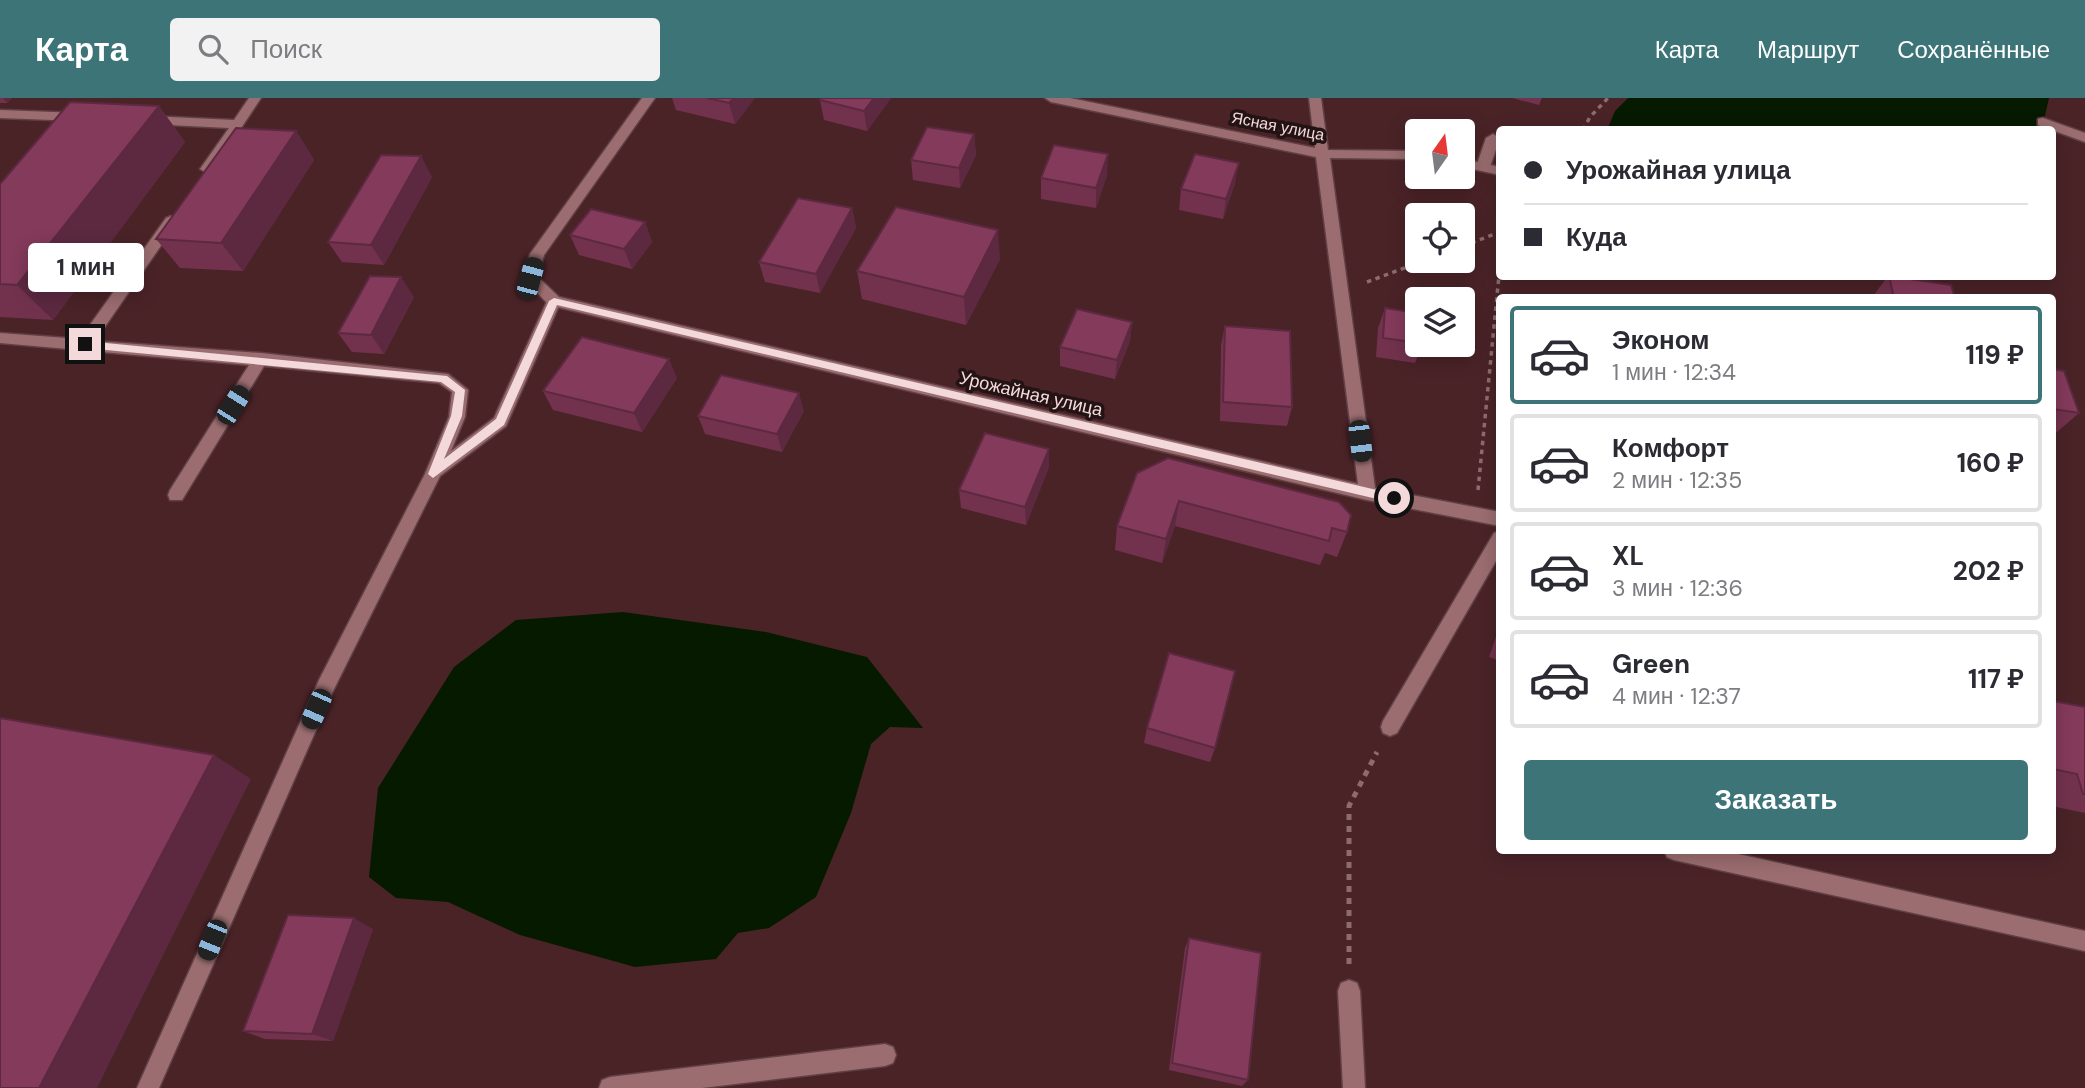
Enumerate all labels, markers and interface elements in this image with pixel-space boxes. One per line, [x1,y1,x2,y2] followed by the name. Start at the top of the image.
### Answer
[170,18,660,81] search box
[35,28,128,71] text: Карта
[194,30,232,68] icon: search
[250,32,322,66] text: Поиск
[1655,34,1719,65] text: Карта
[1757,34,1859,65] text: Маршрут
[1897,34,2050,65] text: Сохранённые
[1230,107,1326,145] street label: Ясная улица
[1405,119,1475,189] north arrow
[1405,119,1475,357] map controls
[1566,153,1791,187] text: Урожайная улица
[1405,203,1475,273] button: locate
[1566,220,1627,254] text: Куда
[27,243,143,292] callout: 1 мин
[57,252,115,282] text: 1 мин
[515,255,546,301] car
[1405,287,1475,357] button: layers
[1612,323,1710,357] text: Эконом
[1528,324,1591,387] icon: car
[69,328,101,360] route end
[1965,338,2024,372] text: 119 ₽
[1612,357,1736,387] text: 1 мин · 12:34
[957,366,1106,422] street label: Урожайная улица
[213,382,254,428] car
[1348,419,1373,463] car
[1612,431,1729,465] text: Комфорт
[1528,432,1591,495] icon: car
[1957,446,2024,480] text: 160 ₽
[1612,465,1742,495] text: 2 мин · 12:35
[1378,482,1410,514] route start
[1612,539,1644,573] text: XL
[1528,540,1591,603] icon: car
[1953,554,2024,588] text: 202 ₽
[1612,573,1743,603] text: 3 мин · 12:36
[1612,647,1690,681] text: Green
[1528,648,1591,711] icon: car
[1968,662,2024,696] text: 117 ₽
[1612,681,1741,711] text: 4 мин · 12:37
[298,686,335,732] car
[1524,760,2028,840] button: Заказать
[195,917,230,963] car

